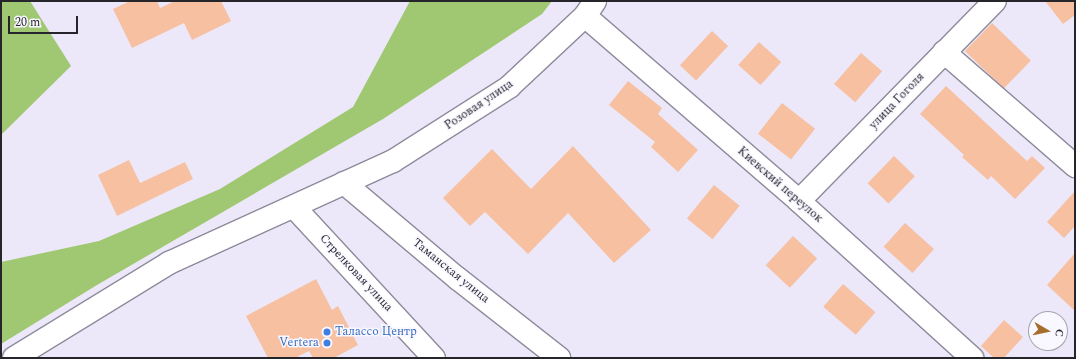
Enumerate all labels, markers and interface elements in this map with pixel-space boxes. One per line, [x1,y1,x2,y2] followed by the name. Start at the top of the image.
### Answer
[10,8,80,34] scale bar
[15,13,40,32] text: 20 m
[866,70,928,132] street label: улица Гоголя
[442,77,516,133] street label: Розовая улица
[734,144,826,226] street label: Киевский переулок
[316,231,396,315] street label: Стрелковая улица
[410,236,492,306] street label: Таманская улица
[1028,311,1068,351] north arrow
[335,325,417,339] place label: Талассо Центр
[322,327,332,337] marker: Талассо Центр
[1050,328,1068,338] text: С
[279,336,319,350] place label: Vertera
[322,338,332,348] marker: Vertera

